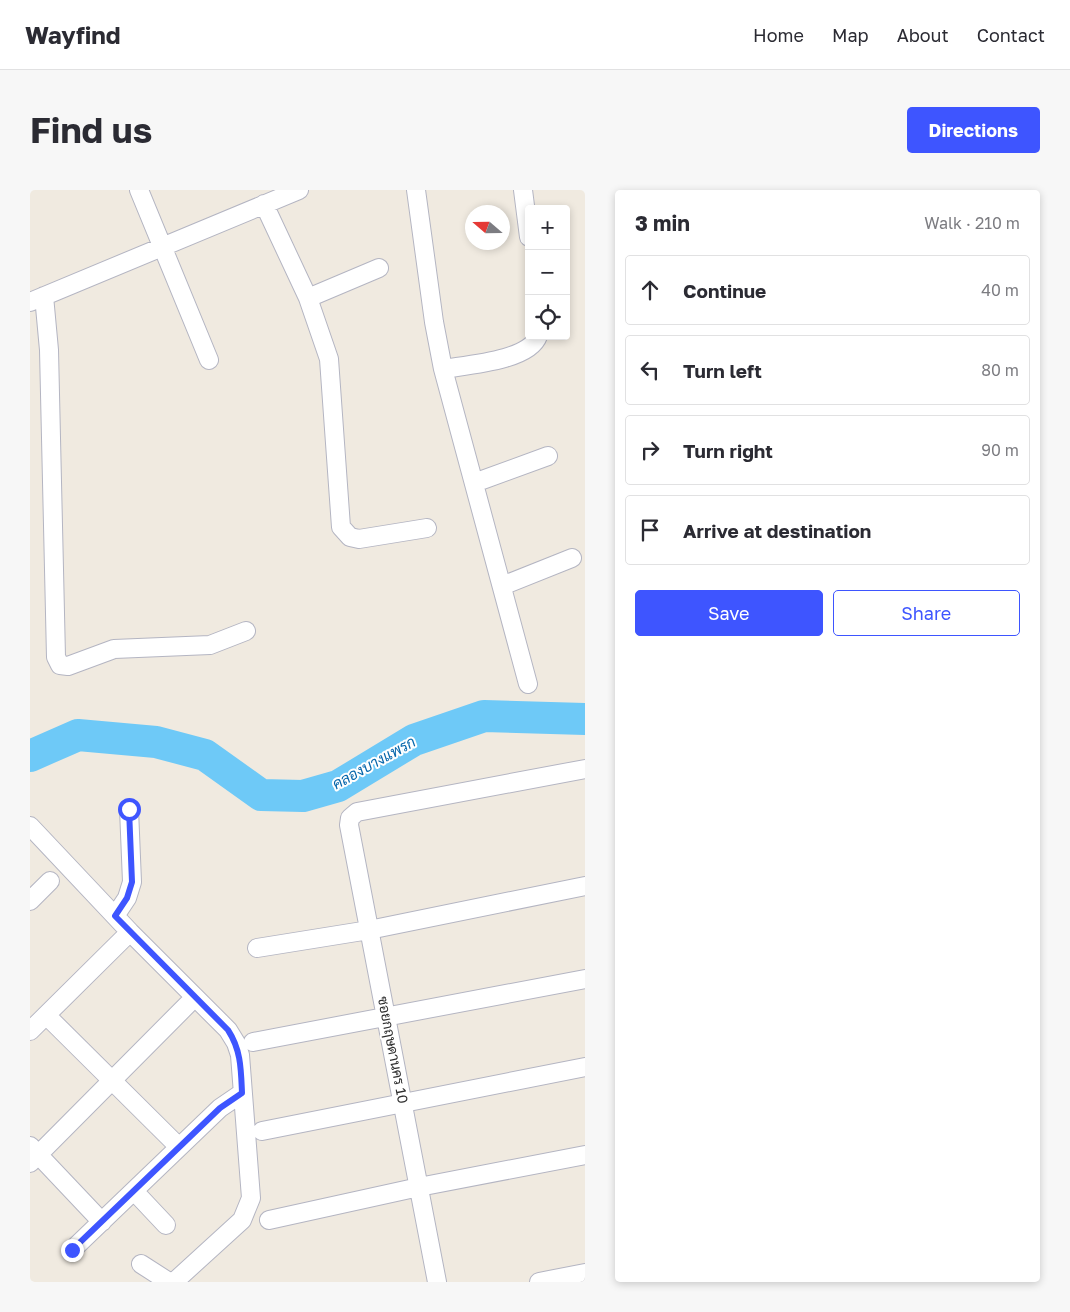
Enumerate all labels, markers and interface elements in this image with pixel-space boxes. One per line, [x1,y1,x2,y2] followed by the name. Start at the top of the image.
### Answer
[25,20,121,49] text: Wayfind
[753,24,804,46] text: Home
[832,24,869,46] text: Map
[897,24,949,46] text: About
[977,24,1045,46] text: Contact
[907,107,1040,153] button: Directions
[30,109,152,151] text: Find us
[465,205,510,250] north arrow
[525,205,570,340] map controls
[525,205,570,250] button: +
[635,210,690,236] text: 3 min
[924,213,1020,233] text: Walk · 210 m
[525,250,570,295] button: −
[636,276,664,304] icon: ahead
[683,279,766,302] text: Continue
[981,280,1019,300] text: 40 m
[525,295,570,340] button: locate
[636,356,664,384] icon: left
[683,359,762,382] text: Turn left
[981,360,1019,380] text: 80 m
[636,436,664,464] icon: right
[683,439,773,462] text: Turn right
[981,440,1019,460] text: 90 m
[636,516,664,544] icon: arrive
[683,519,871,542] text: Arrive at destination
[635,590,823,636] button: Save
[833,590,1020,636] button: Share
[329,732,418,792] water label: คลองบางแพรก
[118,798,141,821] route start
[374,995,412,1105] street label: ซอยกฤษดานคร 10
[61,1239,84,1262] route end

